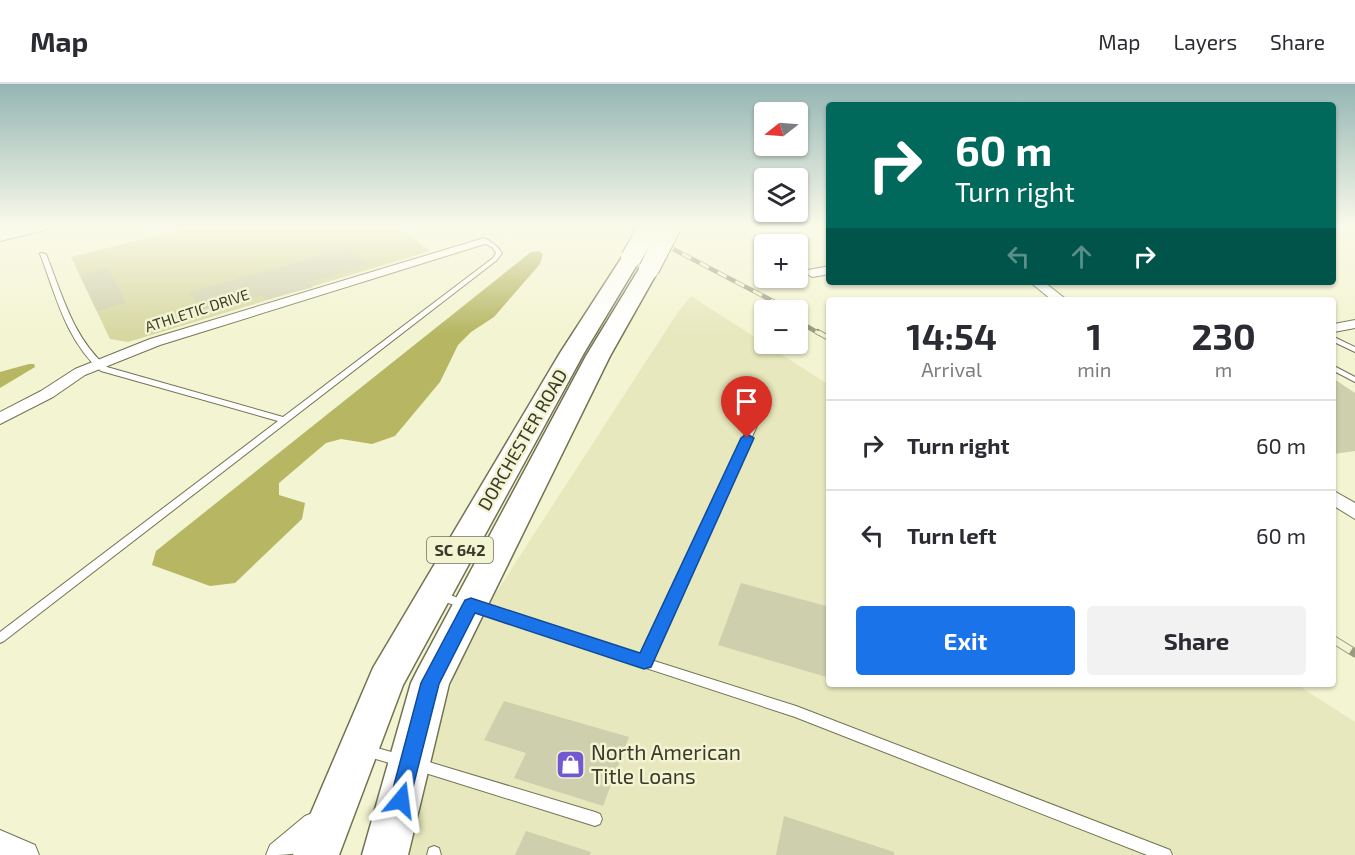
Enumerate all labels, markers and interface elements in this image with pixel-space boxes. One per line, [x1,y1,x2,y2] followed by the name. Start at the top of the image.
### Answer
[30,24,88,58] text: Map
[1098,29,1140,54] text: Map
[1173,29,1237,54] text: Layers
[1270,29,1325,54] text: Share
[754,102,808,156] north arrow
[754,102,808,354] map controls
[955,124,1052,174] text: 60 m
[856,126,934,204] icon: right
[754,168,808,222] button: layers
[955,175,1075,207] text: Turn right
[754,234,808,288] button: +
[1002,240,1035,273] icon: left
[1065,240,1098,273] icon: ahead
[1128,240,1161,273] icon: right
[142,285,251,335] street label: ATHLETIC DRIVE
[754,300,808,354] button: −
[906,314,997,357] text: 14:54
[1086,314,1102,357] text: 1
[1192,314,1256,357] text: 230
[921,357,982,381] text: Arrival
[1077,357,1111,381] text: min
[1215,357,1232,381] text: m
[473,365,572,514] street label: DORCHESTER ROAD
[721,376,772,438] pin
[730,385,763,418] icon: arrive
[856,429,889,462] icon: right
[907,432,1009,458] text: Turn right
[1256,432,1306,458] text: 60 m
[856,519,889,552] icon: left
[907,522,996,548] text: Turn left
[1256,522,1306,548] text: 60 m
[427,537,493,563] road number: SC 642
[856,606,1075,675] button: Exit
[1087,606,1306,675] button: Share
[591,739,741,788] place label: North American Title Loans
[554,749,586,781] shop icon: North American Title Loans
[369,768,433,832] position arrow

